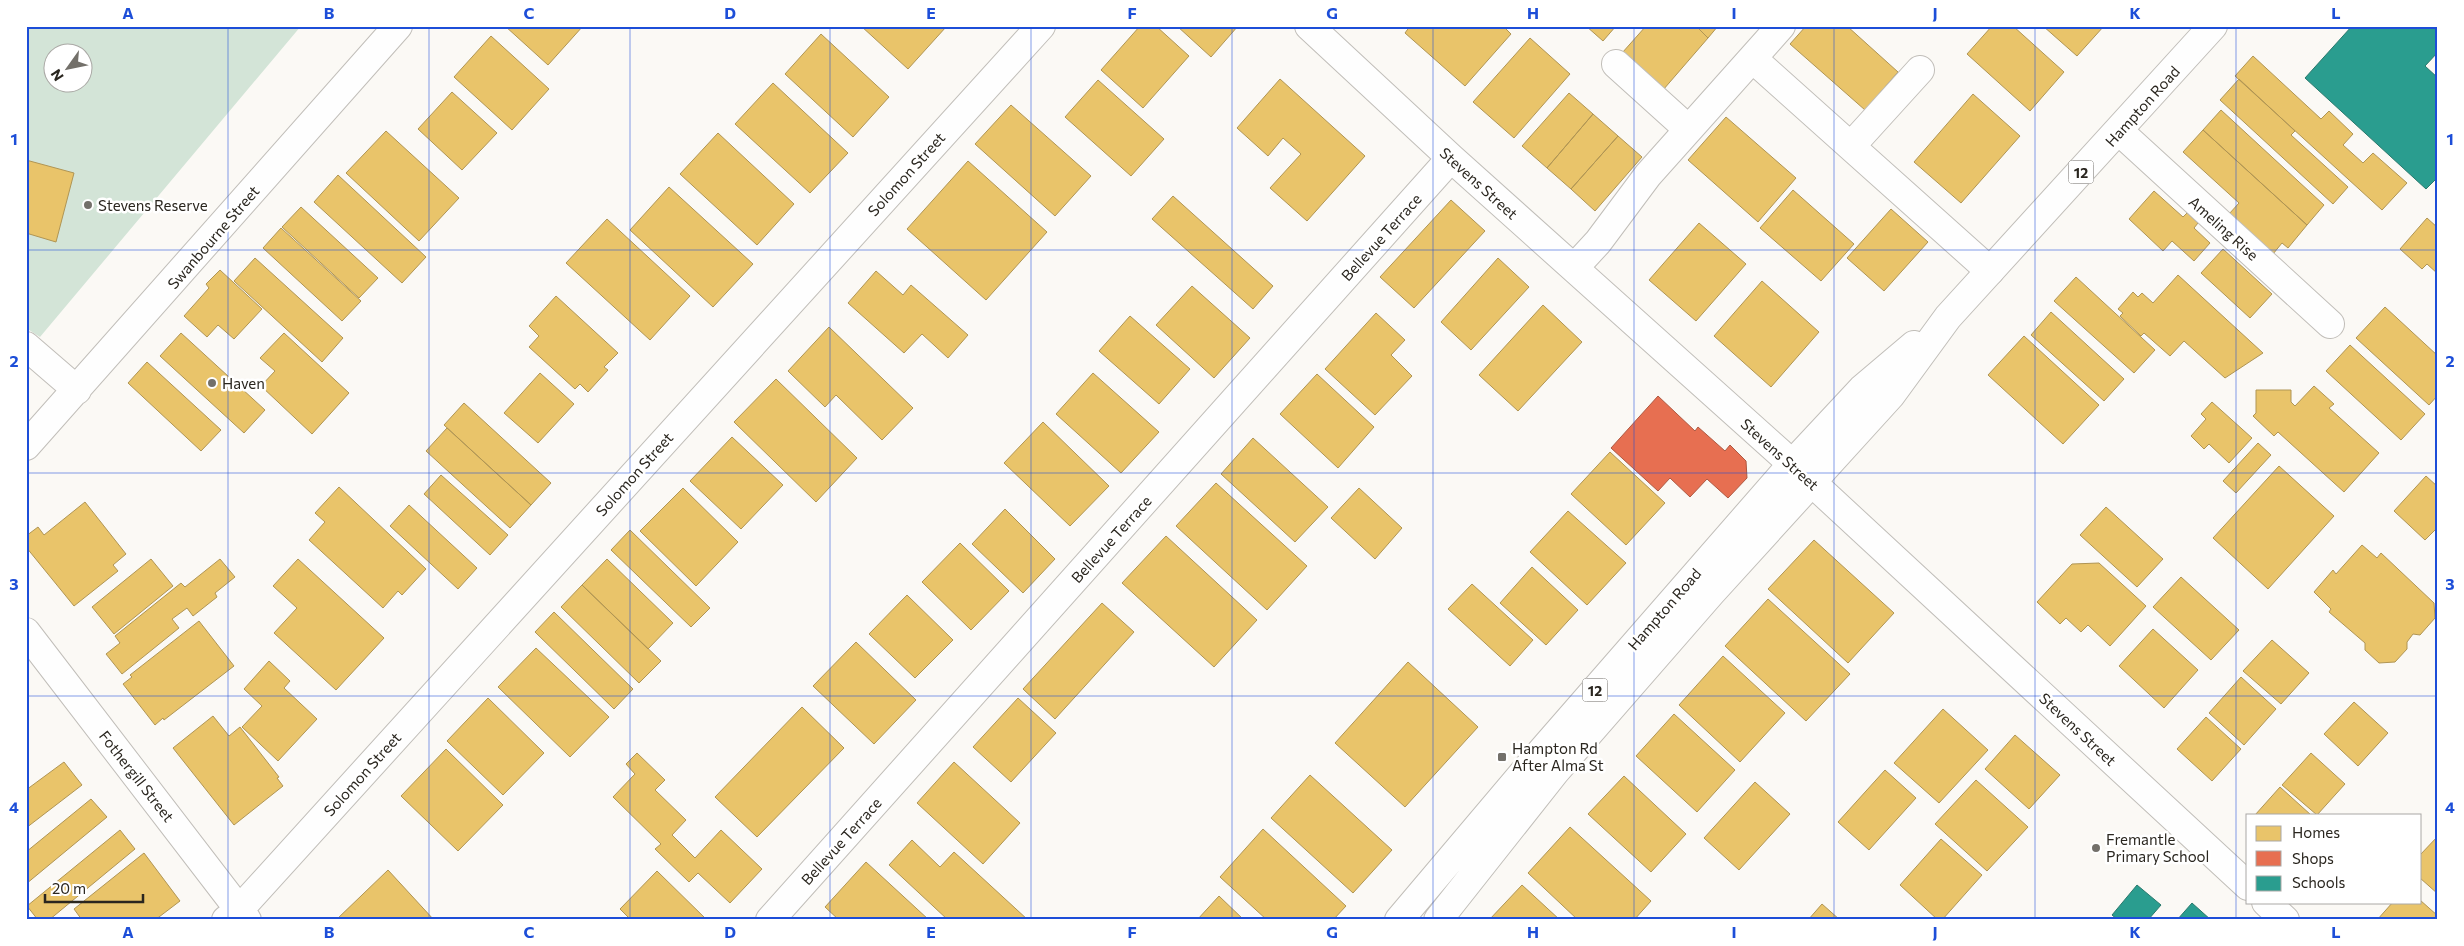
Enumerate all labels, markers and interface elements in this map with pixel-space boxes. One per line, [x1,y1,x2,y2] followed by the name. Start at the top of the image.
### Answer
[122,3,134,22] text: A
[324,3,335,22] text: B
[524,3,535,22] text: C
[724,3,736,22] text: D
[926,3,936,22] text: E
[1127,3,1137,22] text: F
[1326,3,1338,22] text: G
[1527,3,1539,22] text: H
[1731,3,1737,22] text: I
[1932,3,1938,22] text: J
[2129,3,2141,22] text: K
[2331,3,2341,22] text: L
[42,42,92,92] north arrow
[2101,62,2183,150] street label: Hampton Road
[47,66,67,84] text: N
[864,128,948,220] street label: Solomon Street
[10,129,18,148] text: 1
[2446,129,2454,148] text: 1
[1436,143,1522,223] street label: Stevens Street
[2068,160,2094,183] road number: 12
[163,182,263,292] street label: Swanbourne Street
[1337,190,1425,284] street label: Bellevue Terrace
[2186,192,2263,264] street label: Ameling Rise
[98,196,208,214] place label: Stevens Reserve
[82,199,94,211] marker: Stevens Reserve
[9,351,19,370] text: 2
[2445,351,2455,370] text: 2
[222,374,265,392] place label: Haven
[206,377,218,389] marker: Haven
[1737,414,1823,494] street label: Stevens Street
[592,428,676,520] street label: Solomon Street
[1067,492,1155,586] street label: Bellevue Terrace
[1624,564,1704,654] street label: Hampton Road
[9,574,19,593] text: 3
[2445,574,2455,593] text: 3
[1582,678,1608,702] road number: 12
[2036,689,2120,769] street label: Stevens Street
[96,727,178,825] street label: Fothergill Street
[320,728,404,820] street label: Solomon Street
[1512,739,1604,774] place label: Hampton Rd After Alma St
[1496,751,1508,763] marker: Hampton Rd After Alma St
[797,794,885,888] street label: Bellevue Terrace
[9,797,19,816] text: 4
[2445,797,2455,816] text: 4
[2246,814,2422,904] legend
[2292,823,2340,841] text: Homes
[2106,830,2209,865] place label: Fremantle Primary School
[2090,842,2102,854] marker: Fremantle Primary School
[2292,849,2334,867] text: Shops
[45,871,142,903] scale bar
[2292,873,2346,891] text: Schools
[52,879,86,897] text: 20 m
[122,922,134,941] text: A
[324,922,335,941] text: B
[524,922,535,941] text: C
[724,922,736,941] text: D
[926,922,936,941] text: E
[1127,922,1137,941] text: F
[1326,922,1338,941] text: G
[1527,922,1539,941] text: H
[1731,922,1737,941] text: I
[1932,922,1938,941] text: J
[2129,922,2141,941] text: K
[2331,922,2341,941] text: L

